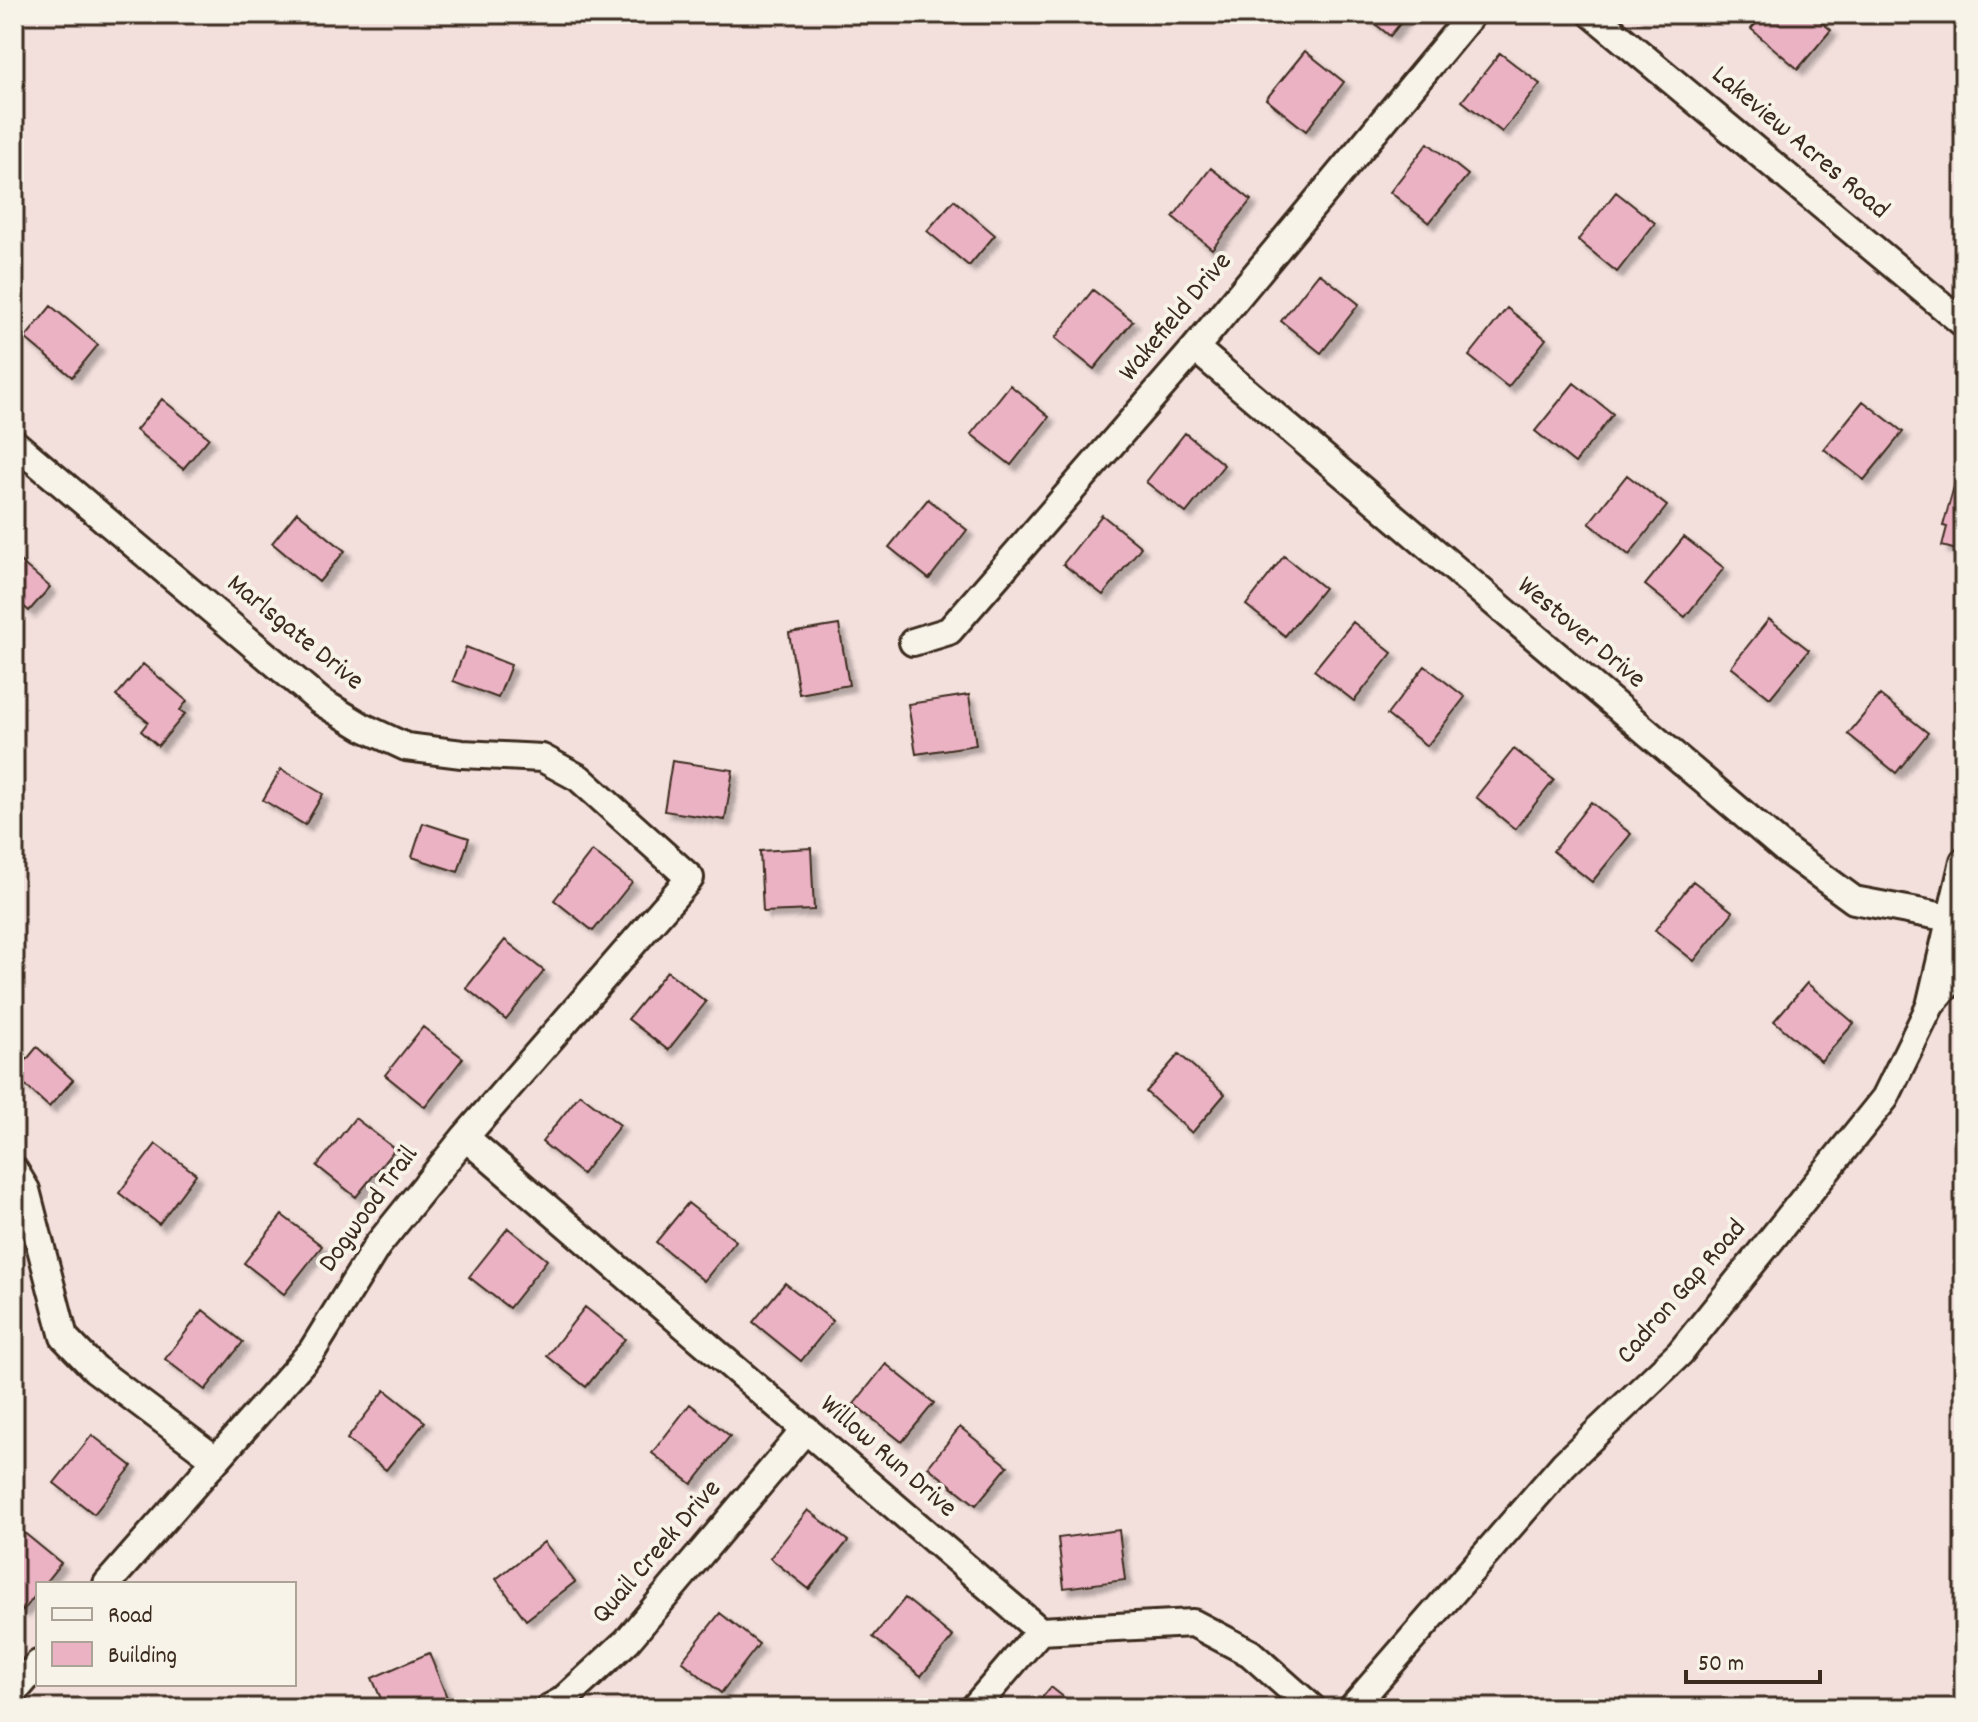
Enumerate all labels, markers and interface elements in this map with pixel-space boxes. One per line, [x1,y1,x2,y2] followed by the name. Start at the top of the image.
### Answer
[1701,57,1897,231] street label: Lakeview Acres Road
[1111,244,1243,392] street label: Wakefield Drive
[217,566,371,702] street label: Marlsgate Drive
[1507,568,1653,700] street label: Westover Drive
[310,1138,430,1282] street label: Dogwood Trail
[1608,1211,1758,1375] street label: Cadron Gap Road
[810,1387,964,1529] street label: Willow Run Drive
[584,1472,732,1634] street label: Quail Creek Drive
[36,1582,296,1686] legend
[108,1600,153,1634] text: Road
[1686,1634,1820,1684] scale bar
[108,1640,177,1674] text: Building
[1698,1648,1744,1682] text: 50 m

